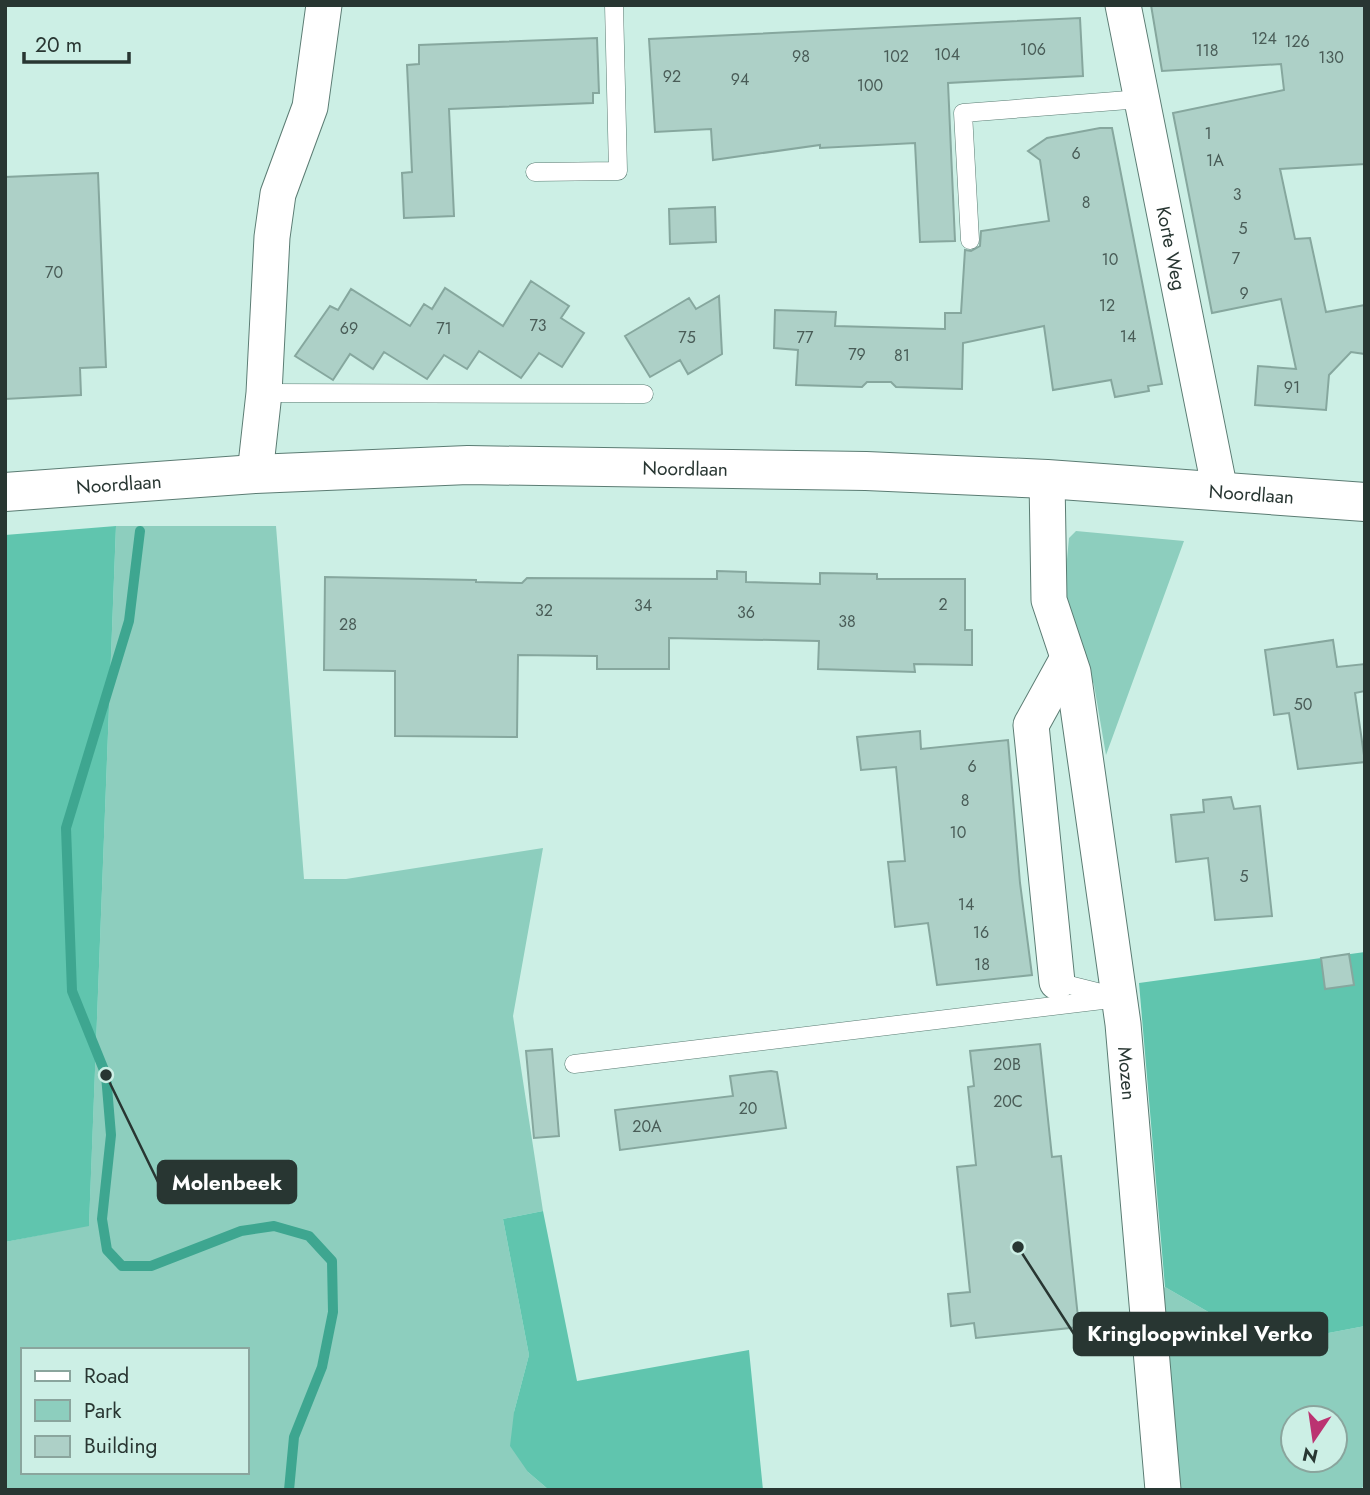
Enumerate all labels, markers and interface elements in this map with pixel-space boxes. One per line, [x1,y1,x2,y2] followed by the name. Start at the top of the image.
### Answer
[24,21,130,65] scale bar
[1251,27,1277,50] house number: 124
[35,30,82,60] text: 20 m
[1284,30,1310,53] house number: 126
[1020,38,1046,61] house number: 106
[1195,39,1219,62] house number: 118
[934,43,960,66] house number: 104
[792,45,810,68] house number: 98
[883,45,909,68] house number: 102
[1318,46,1344,69] house number: 130
[663,65,681,88] house number: 92
[731,68,749,91] house number: 94
[857,74,883,97] house number: 100
[1204,122,1212,145] house number: 1
[1071,142,1081,165] house number: 6
[1206,149,1224,172] house number: 1A
[1233,183,1242,206] house number: 3
[1082,191,1090,214] house number: 8
[1150,204,1193,293] street label: Korte Weg
[1238,217,1248,240] house number: 5
[1232,247,1241,270] house number: 7
[1102,248,1118,271] house number: 10
[45,261,63,284] house number: 70
[1239,282,1249,305] house number: 9
[1099,294,1115,317] house number: 12
[529,314,547,337] house number: 73
[340,317,358,340] house number: 69
[436,317,452,340] house number: 71
[1120,325,1136,348] house number: 14
[678,326,696,349] house number: 75
[797,326,814,349] house number: 77
[848,343,866,366] house number: 79
[894,344,910,367] house number: 81
[1284,376,1300,399] house number: 91
[642,454,728,482] street label: Noordlaan
[75,467,162,500] street label: Noordlaan
[1208,477,1295,510] street label: Noordlaan
[938,593,948,616] house number: 2
[634,594,652,617] house number: 34
[535,599,553,622] house number: 32
[737,601,755,624] house number: 36
[838,610,856,633] house number: 38
[339,613,357,636] house number: 28
[1294,693,1312,716] house number: 50
[967,755,977,778] house number: 6
[961,789,969,812] house number: 8
[950,821,966,844] house number: 10
[1239,865,1249,888] house number: 5
[958,893,974,916] house number: 14
[973,921,989,944] house number: 16
[974,953,990,976] house number: 18
[1111,1045,1143,1101] street label: Mozen
[993,1053,1021,1076] house number: 20B
[993,1090,1023,1113] house number: 20C
[739,1097,757,1120] house number: 20
[632,1115,662,1138] house number: 20A
[158,1161,296,1203] callout: Molenbeek
[172,1168,282,1198] text: Molenbeek
[1074,1313,1327,1355] callout: Kringloopwinkel Verko
[1087,1319,1313,1349] text: Kringloopwinkel Verko
[21,1348,248,1474] legend
[84,1361,129,1391] text: Road
[84,1396,122,1426] text: Park
[1279,1404,1349,1474] north arrow
[84,1431,157,1461] text: Building
[1300,1440,1321,1470] text: N

